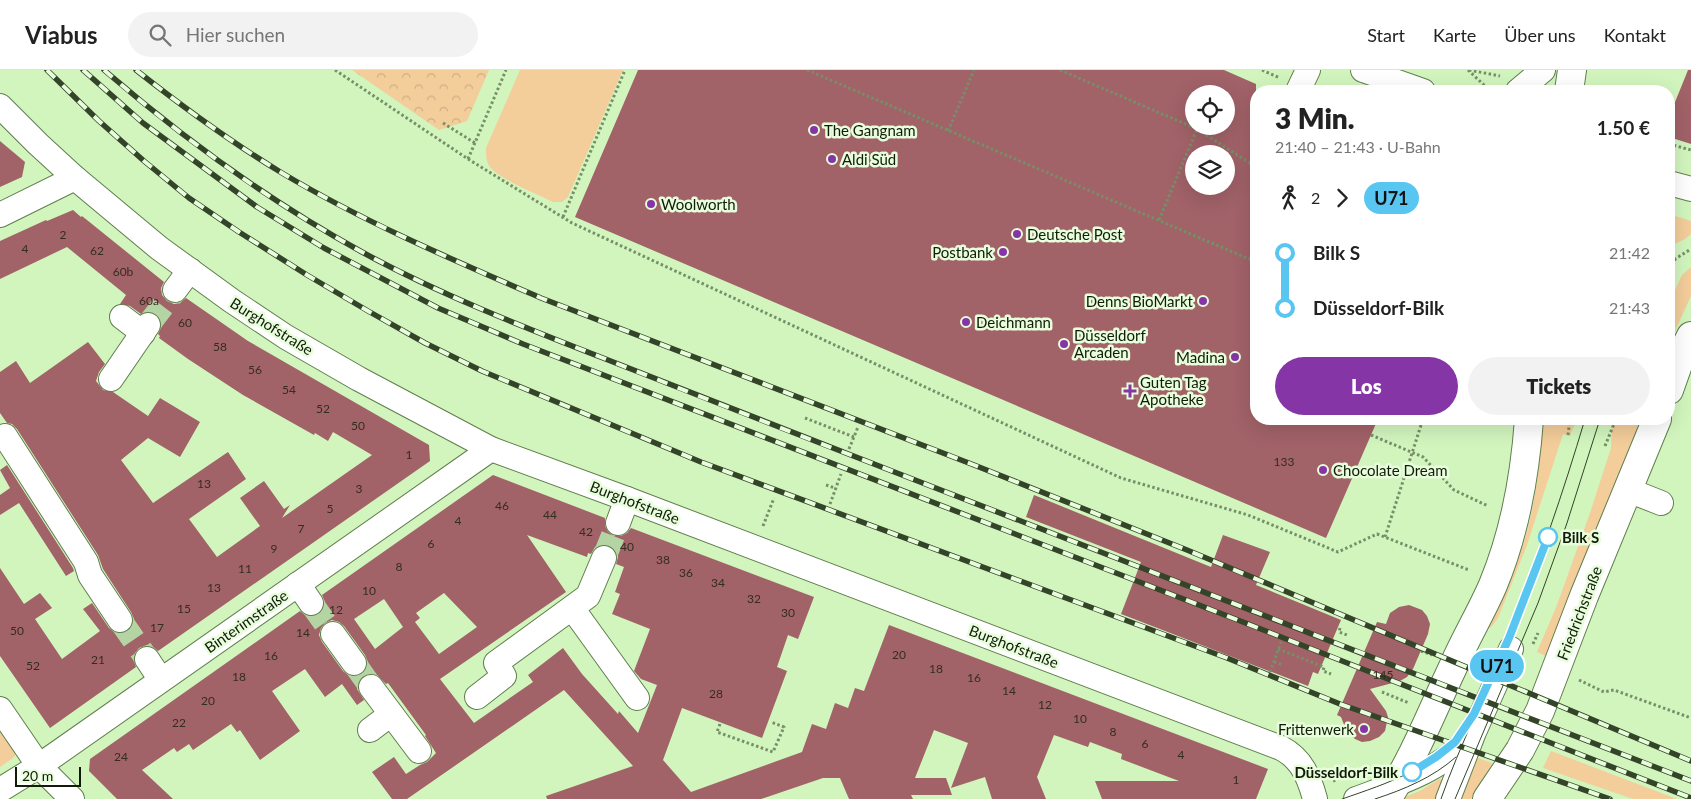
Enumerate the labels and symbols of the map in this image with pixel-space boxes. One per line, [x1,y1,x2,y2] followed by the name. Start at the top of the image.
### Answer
[824,121,916,139] place label: The Gangnam
[808,124,820,136] marker: The Gangnam
[842,150,896,168] place label: Aldi Süd
[826,153,838,165] marker: Aldi Süd
[661,195,736,213] place label: Woolworth
[645,198,657,210] marker: Woolworth
[1027,225,1123,243] place label: Deutsche Post
[60,227,67,242] house number: 2
[1011,228,1023,240] marker: Deutsche Post
[22,241,29,256] house number: 4
[90,243,104,258] house number: 62
[932,243,993,261] place label: Postbank
[997,246,1009,258] marker: Postbank
[113,264,134,279] house number: 60b
[1086,292,1194,310] place label: Denns BioMarkt
[139,293,159,308] house number: 60a
[227,293,317,359] street label: Burghofstraße
[1197,295,1209,307] marker: Denns BioMarkt
[976,313,1051,331] place label: Deichmann
[178,315,192,330] house number: 60
[960,316,972,328] marker: Deichmann
[1074,326,1146,361] place label: Düsseldorf Arcaden
[1058,338,1070,350] marker: Düsseldorf Arcaden
[213,339,227,354] house number: 58
[1176,348,1225,366] place label: Madina
[1229,351,1241,363] marker: Madina
[248,362,262,377] house number: 56
[1140,373,1207,408] place label: Guten Tag Apotheke
[282,382,296,397] house number: 54
[1124,385,1136,397] marker: Guten Tag Apotheke
[316,401,330,416] house number: 52
[351,418,365,433] house number: 50
[406,447,413,462] house number: 1
[1274,454,1294,469] house number: 133
[1333,461,1448,479] place label: Chocolate Dream
[1317,464,1329,476] marker: Chocolate Dream
[197,476,211,491] house number: 13
[588,477,682,527] street label: Burghofstraße
[356,481,363,496] house number: 3
[495,498,509,513] house number: 46
[327,501,334,516] house number: 5
[543,507,557,522] house number: 44
[455,513,462,528] house number: 4
[298,521,305,536] house number: 7
[579,524,593,539] house number: 42
[1538,527,1558,547] marker: Bilk S
[1562,528,1599,546] place label: Bilk S
[428,536,435,551] house number: 6
[620,539,634,554] house number: 40
[271,541,278,556] house number: 9
[656,552,670,567] house number: 38
[396,559,403,574] house number: 8
[238,561,252,576] house number: 11
[1553,563,1605,662] street label: Friedrichstraße
[679,565,693,580] house number: 36
[711,575,725,590] house number: 34
[207,580,221,595] house number: 13
[362,583,376,598] house number: 10
[201,586,291,656] street label: Binterimstraße
[747,591,761,606] house number: 32
[177,601,191,616] house number: 15
[329,602,343,617] house number: 12
[781,605,795,620] house number: 30
[150,620,164,635] house number: 17
[967,621,1061,671] street label: Burghofstraße
[10,623,24,638] house number: 50
[296,625,310,640] house number: 14
[892,647,906,662] house number: 20
[264,648,278,663] house number: 16
[1468,650,1526,682] line badge: U71
[91,652,105,667] house number: 21
[26,658,40,673] house number: 52
[929,661,943,676] house number: 18
[1373,667,1393,682] house number: 145
[232,669,246,684] house number: 18
[967,670,981,685] house number: 16
[1002,683,1016,698] house number: 14
[709,686,723,701] house number: 28
[201,693,215,708] house number: 20
[1038,697,1052,712] house number: 12
[1073,711,1087,726] house number: 10
[172,715,186,730] house number: 22
[1278,720,1354,738] place label: Frittenwerk
[1358,723,1370,735] marker: Frittenwerk
[1110,724,1117,739] house number: 8
[1142,736,1149,751] house number: 6
[1178,747,1185,762] house number: 4
[114,749,128,764] house number: 24
[1402,762,1422,782] marker: Düsseldorf-Bilk
[1294,763,1399,781] place label: Düsseldorf-Bilk
[15,764,81,787] scale bar
[1233,772,1240,787] house number: 1

